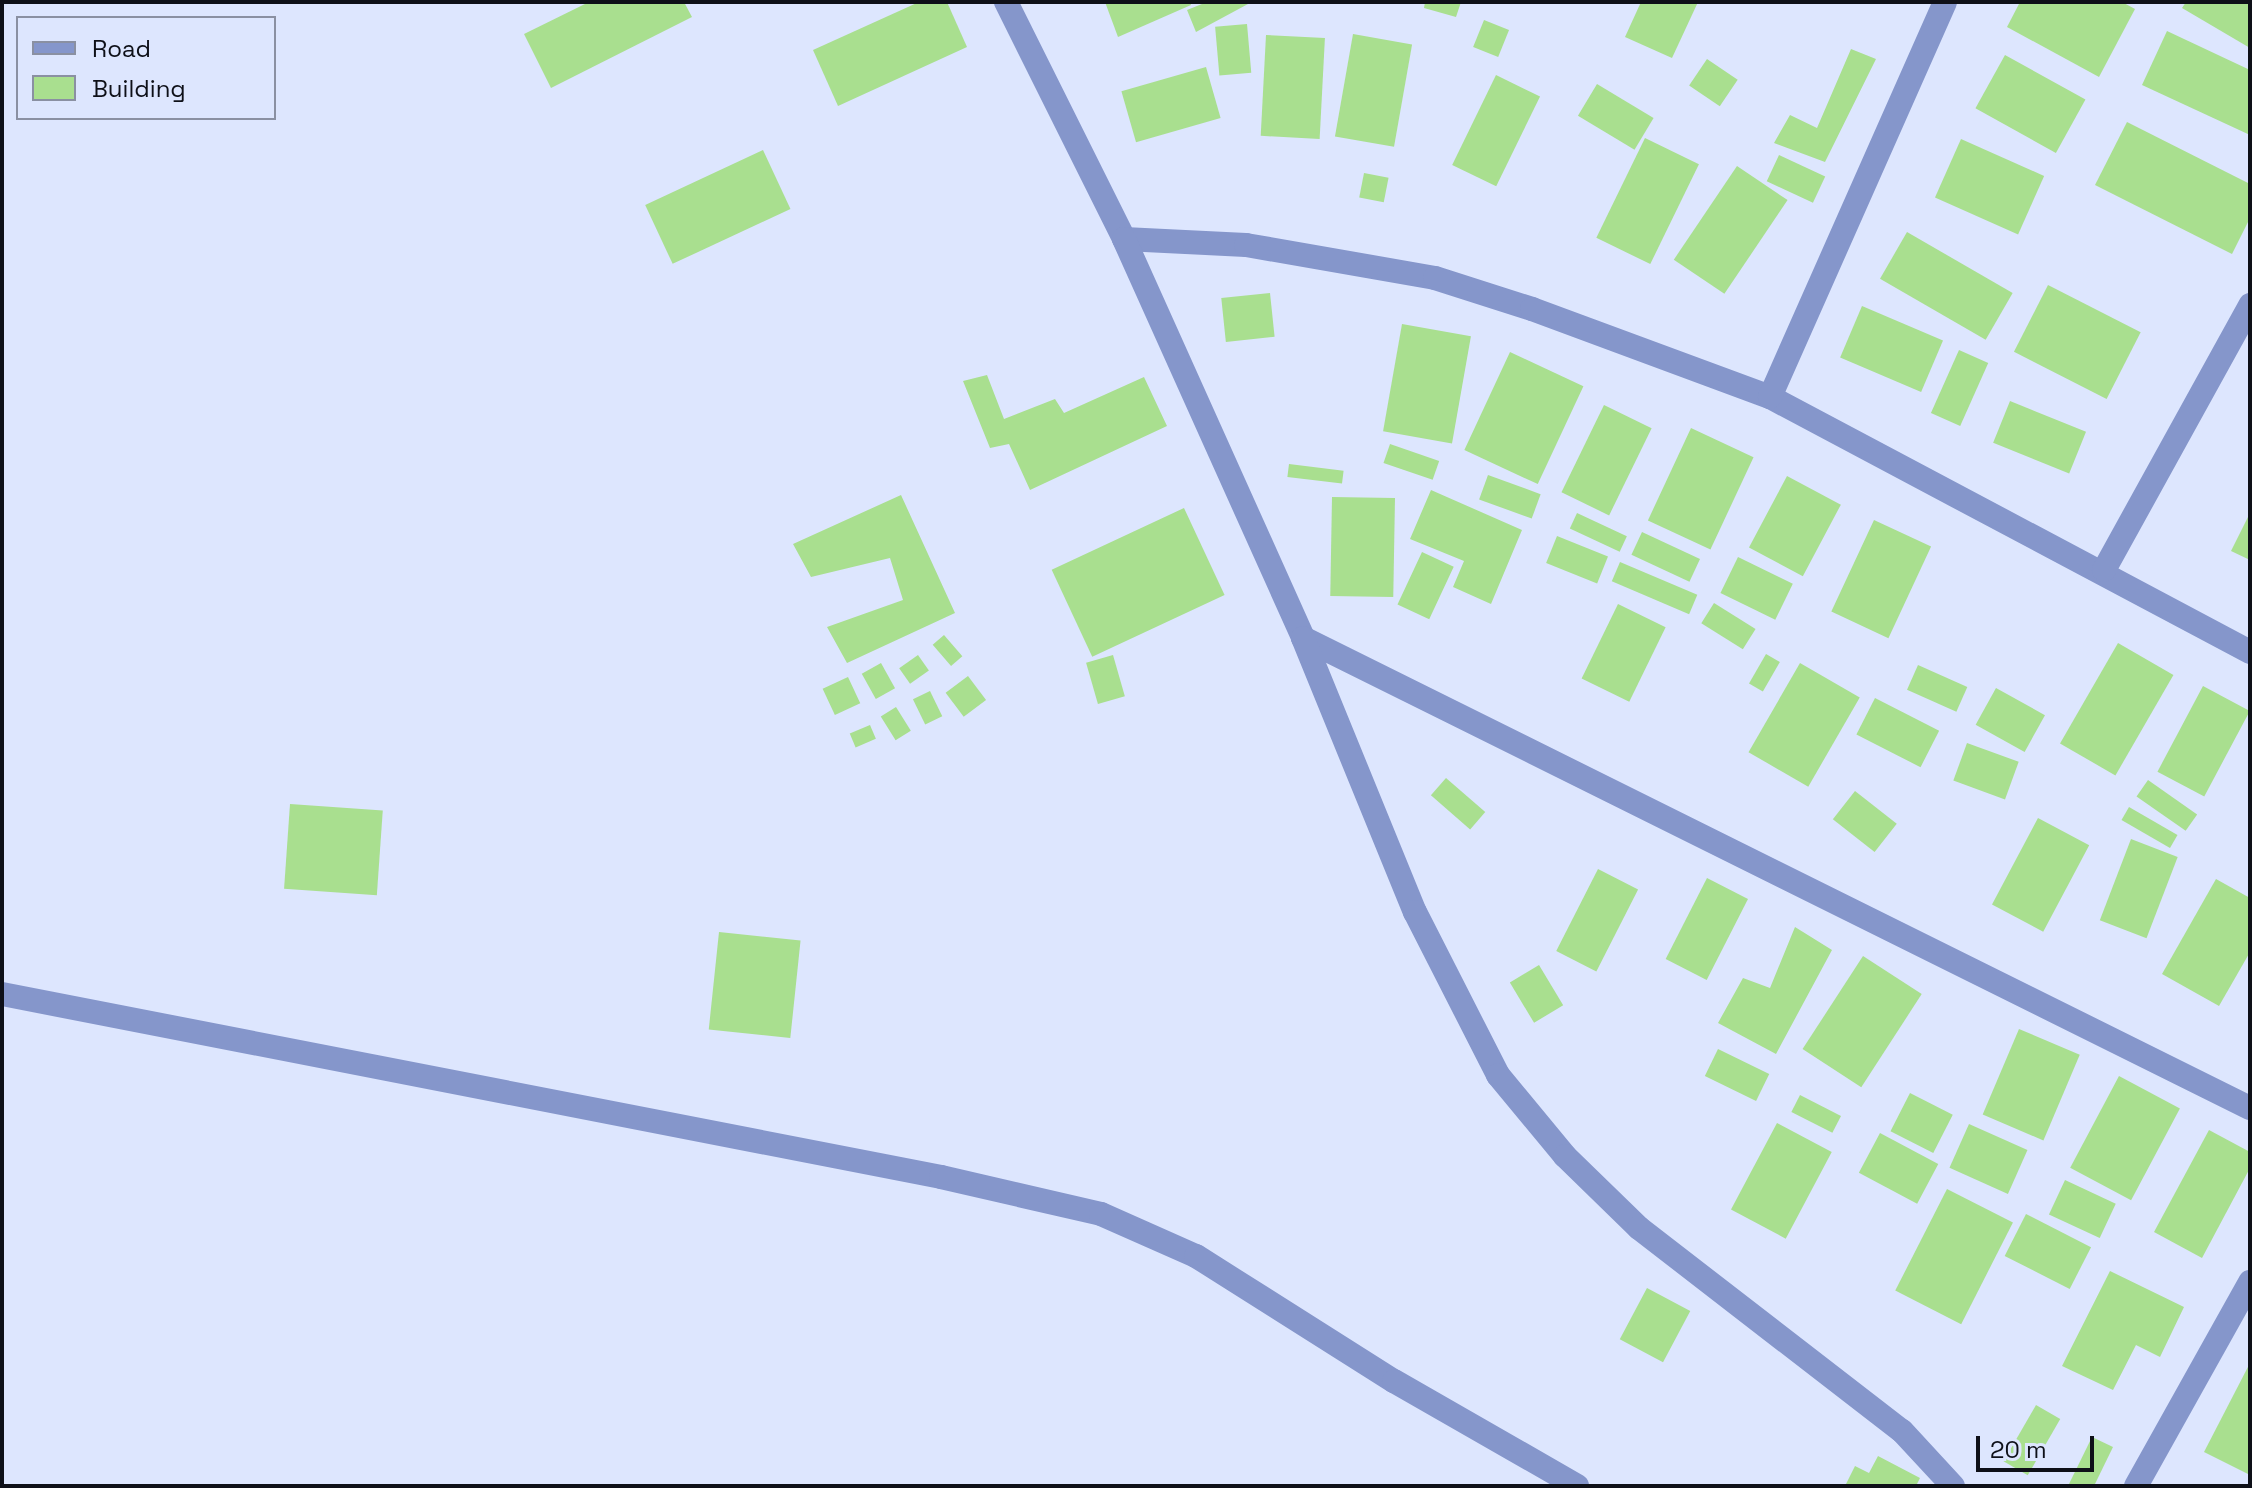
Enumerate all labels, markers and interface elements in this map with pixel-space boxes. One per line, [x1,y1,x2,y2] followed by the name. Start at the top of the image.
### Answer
[16,16,276,120] legend
[92,33,151,64] text: Road
[92,73,186,104] text: Building
[1980,1420,2098,1470] scale bar
[1990,1434,2047,1465] text: 20 m

